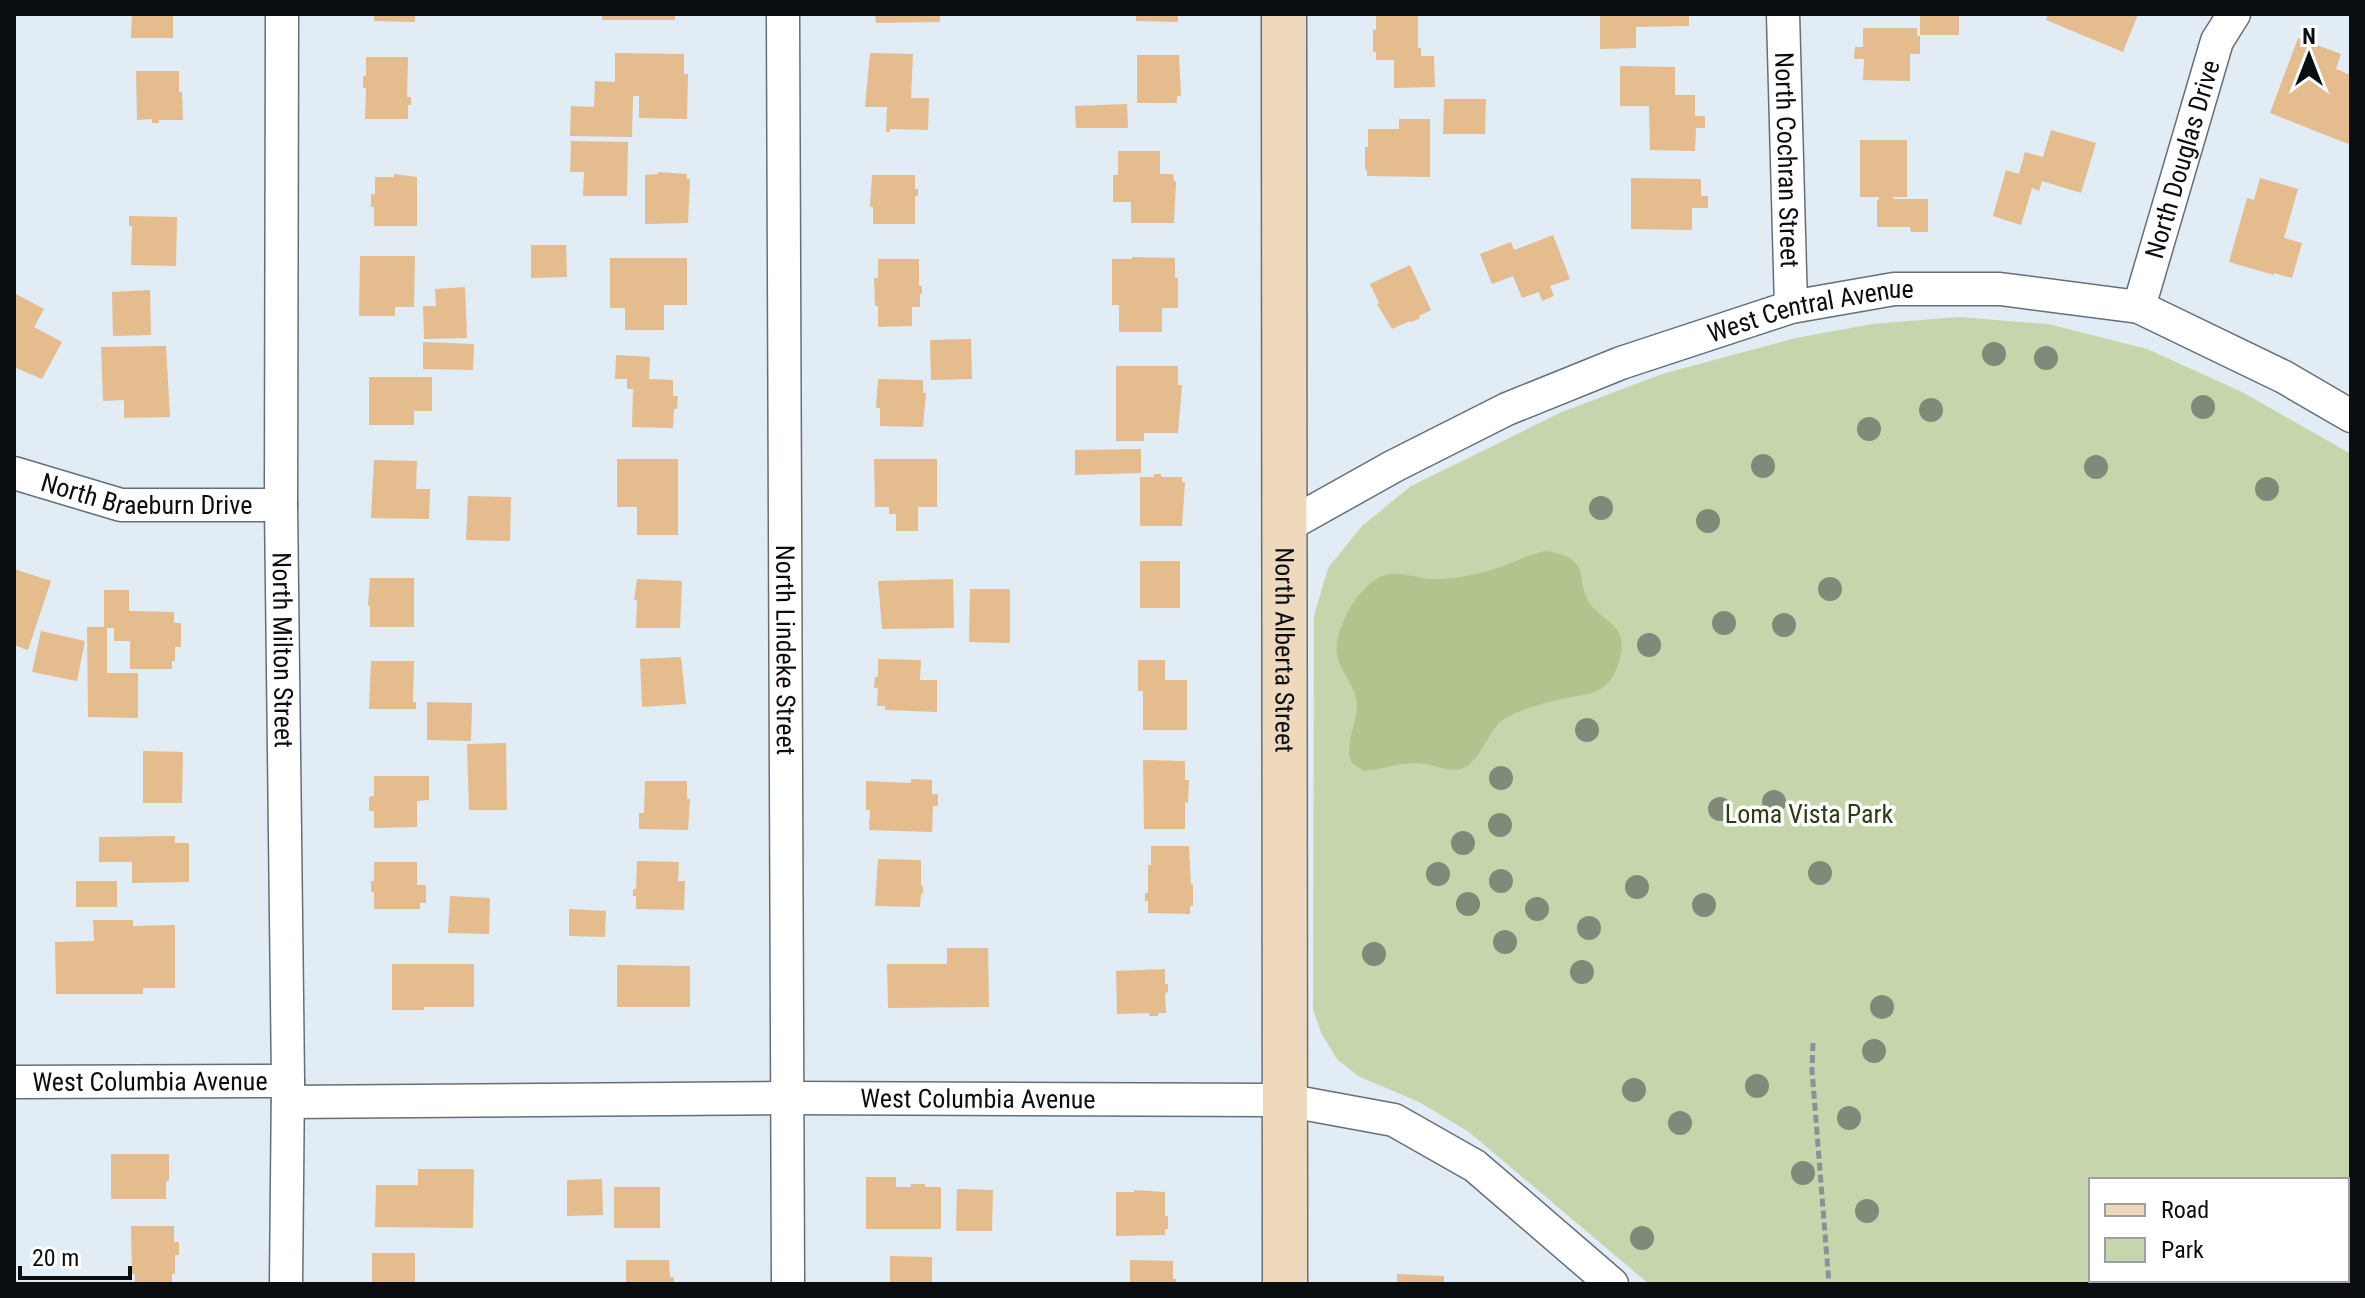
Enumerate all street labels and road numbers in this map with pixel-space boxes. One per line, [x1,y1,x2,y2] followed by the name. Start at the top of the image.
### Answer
[1769,52,1805,268] street label: North Cochran Street
[2139,56,2226,262] street label: North Douglas Drive
[1704,274,1914,348] street label: West Central Avenue
[37,467,252,520] street label: North Braeburn Drive
[770,545,801,755] street label: North Lindeke Street
[1269,547,1300,753] street label: North Alberta Street
[267,552,299,748] street label: North Milton Street
[32,1066,268,1097] street label: West Columbia Avenue
[860,1083,1096,1114] street label: West Columbia Avenue

